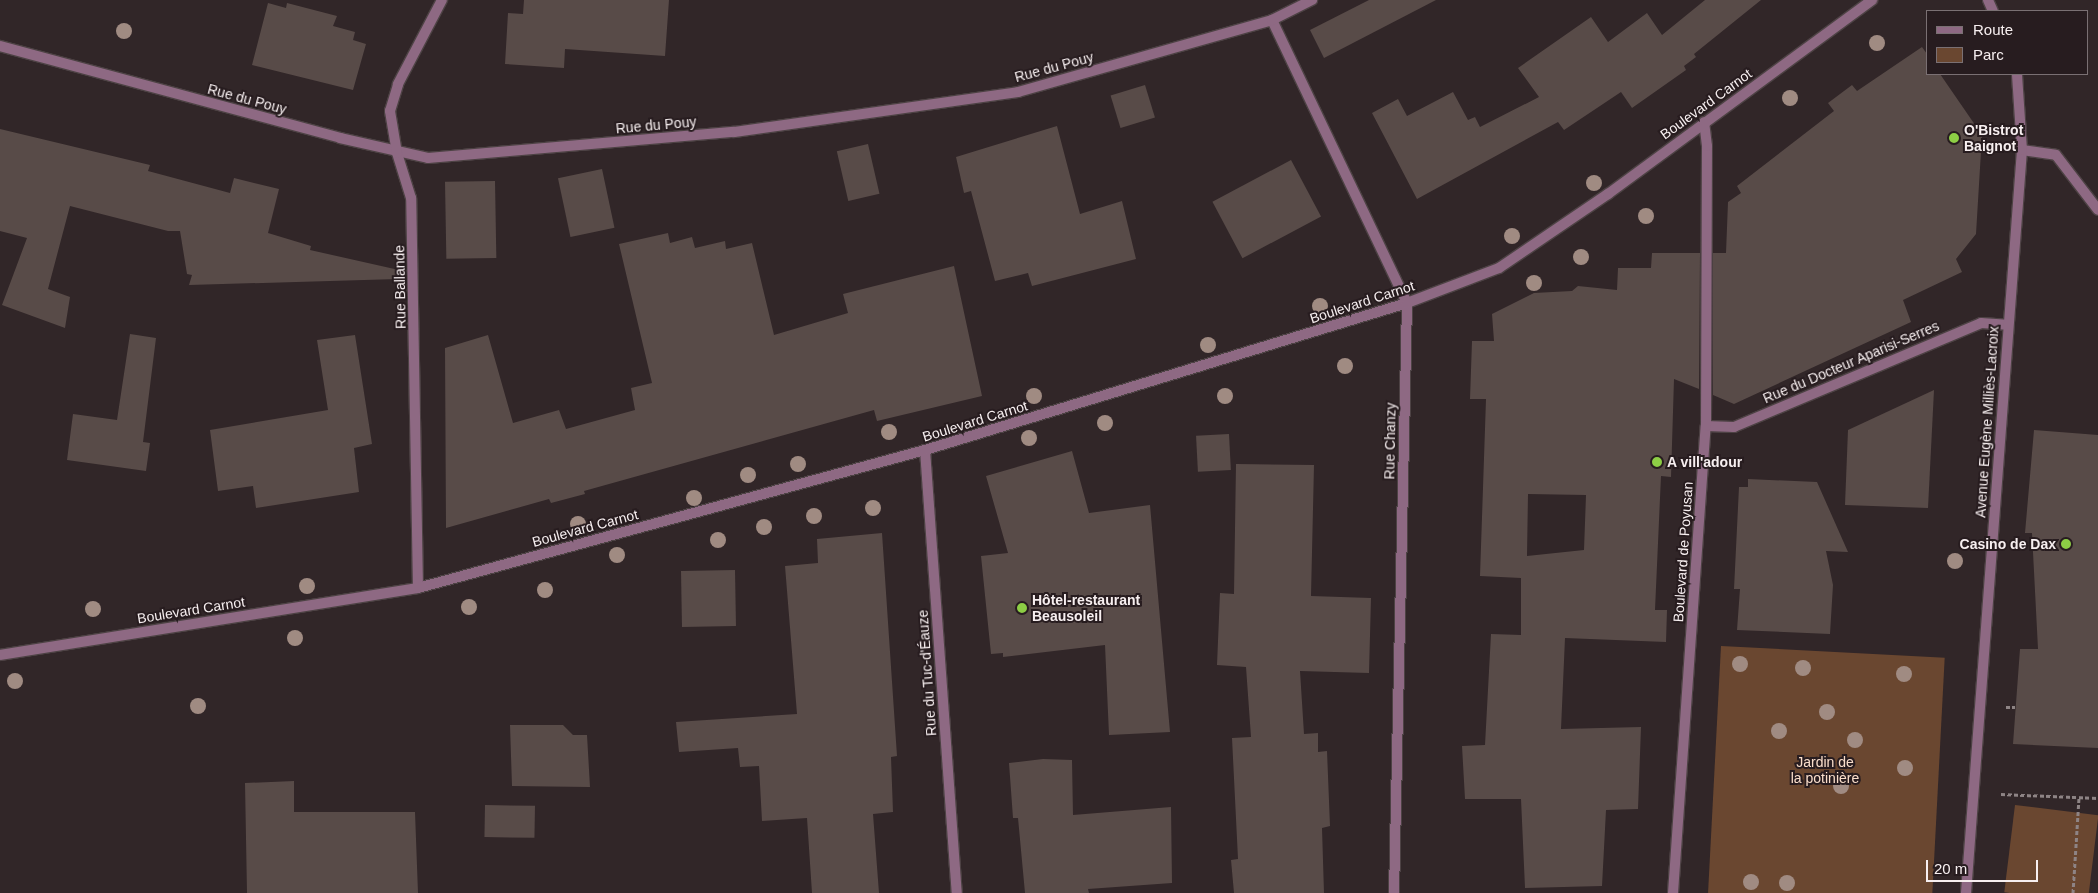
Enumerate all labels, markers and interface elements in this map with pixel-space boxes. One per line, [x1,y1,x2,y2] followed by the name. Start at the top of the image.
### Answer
[1926,10,2088,75] legend
[1973,21,2013,38] text: Route
[1973,46,2004,63] text: Parc
[1013,48,1095,86] street label: Rue du Pouy
[1657,65,1755,143] street label: Boulevard Carnot
[206,80,288,118] street label: Rue du Pouy
[615,113,697,137] street label: Rue du Pouy
[1964,122,2023,154] place label: O'Bistrot Baignot
[1948,132,1960,144] marker: O'Bistrot Baignot
[391,245,409,329] street label: Rue Ballande
[1308,277,1416,327] street label: Boulevard Carnot
[1760,317,1942,407] street label: Rue du Docteur Aparisi-Serres
[1972,326,2002,518] street label: Avenue Eugène Milliès-Lacroix
[920,397,1030,445] street label: Boulevard Carnot
[1381,402,1399,480] street label: Rue Chanzy
[1667,454,1743,470] place label: A vill'adour
[1651,456,1663,468] marker: A vill'adour
[1670,481,1696,623] street label: Boulevard de Poyusan
[530,506,640,550] street label: Boulevard Carnot
[1960,536,2056,552] place label: Casino de Dax
[2060,538,2072,550] marker: Casino de Dax
[1032,592,1140,624] place label: Hôtel-restaurant Beausoleil
[136,593,246,627] street label: Boulevard Carnot
[1016,602,1028,614] marker: Hôtel-restaurant Beausoleil
[914,609,940,737] street label: Rue du Tuc-d'Éauze
[1791,754,1859,786] park label: Jardin de la potinière
[1928,850,2040,882] scale bar
[1934,860,1967,877] text: 20 m

